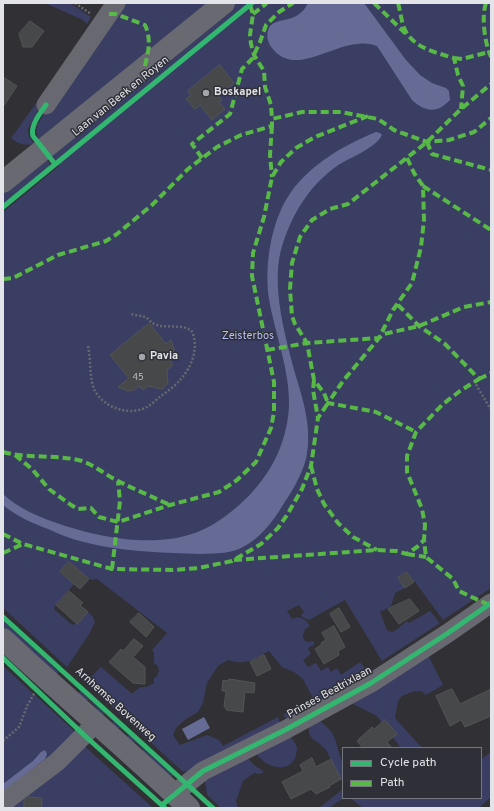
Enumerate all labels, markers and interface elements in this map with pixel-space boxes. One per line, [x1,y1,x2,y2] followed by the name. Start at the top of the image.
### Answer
[70,54,172,140] street label: Laan van Beek en Royen
[214,86,261,100] place label: Boskapel
[201,88,211,98] marker: Boskapel
[222,330,274,344] park label: Zeisterbos
[150,350,178,364] place label: Pavia
[137,352,147,362] marker: Pavia
[132,373,144,383] house number: 45
[285,664,375,722] street label: Prinses Beatrixlaan
[72,665,158,745] street label: Arnhemse Bovenweg
[342,747,482,799] legend
[380,755,437,771] text: Cycle path
[380,775,405,791] text: Path

